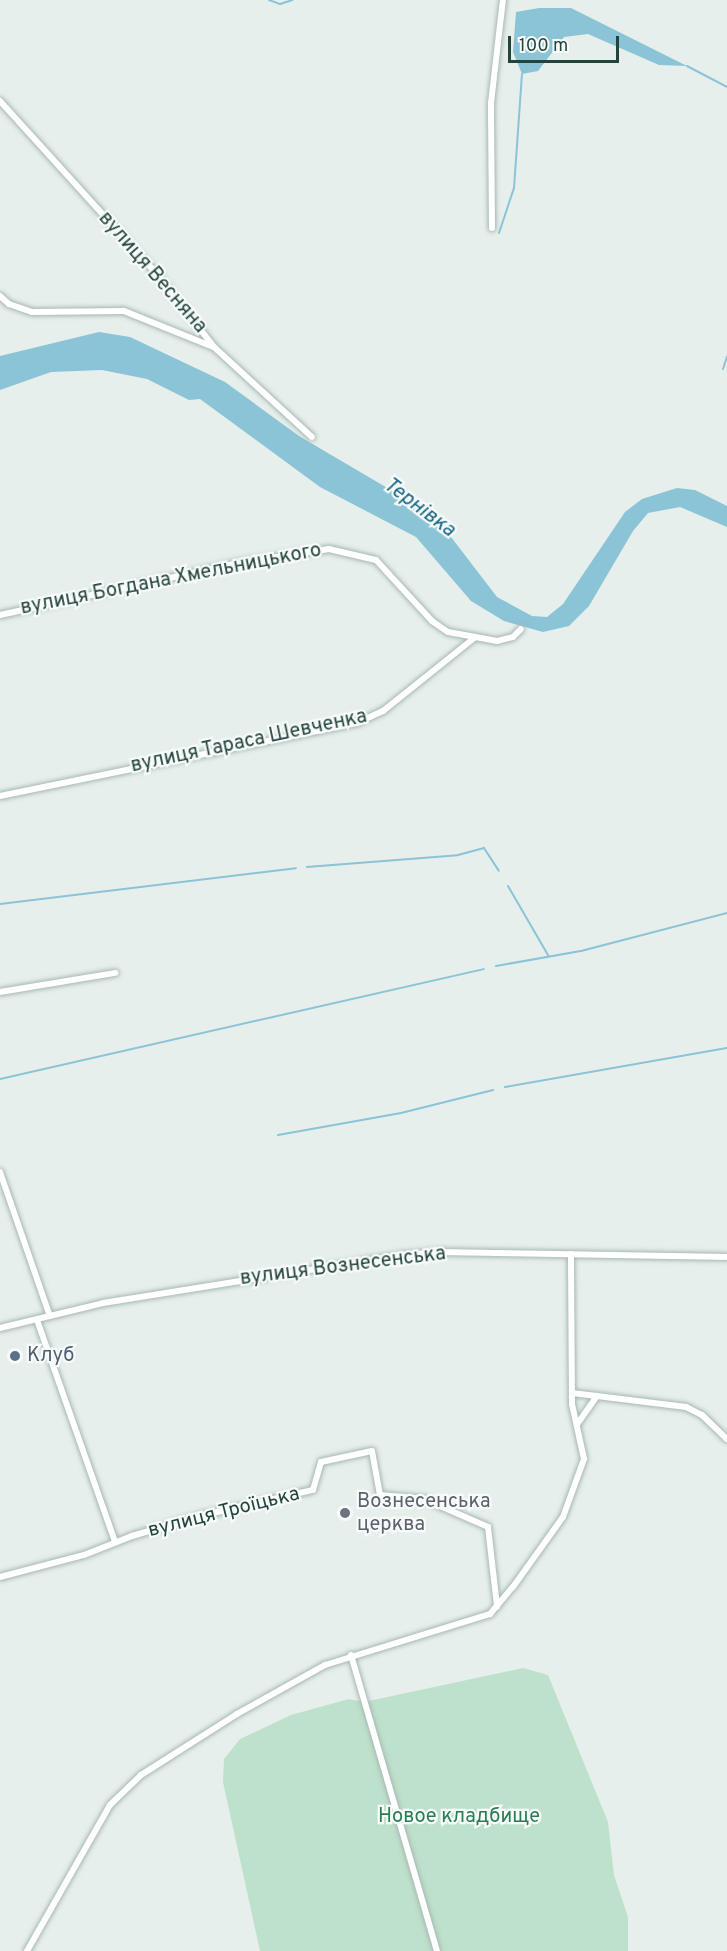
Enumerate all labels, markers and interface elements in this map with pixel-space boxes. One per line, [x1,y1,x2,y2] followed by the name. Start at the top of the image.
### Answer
[511,24,622,62] scale bar
[519,35,568,58] text: 100 m
[93,207,211,339] street label: вулиця Весняна
[378,473,460,543] water label: Тернівка
[19,539,323,621] street label: вулиця Богдана Хмельницького
[128,705,370,779] street label: вулиця Тараса Шевченка
[239,1242,447,1292] street label: вулиця Вознесенська
[27,1344,74,1368] place label: Клуб
[8,1349,22,1363] marker: Клуб
[145,1482,303,1544] street label: вулиця Троїцька
[357,1490,490,1537] place label: Вознесенська церква
[338,1506,352,1520] marker: Вознесенська церква
[378,1805,540,1829] park label: Новое кладбище

